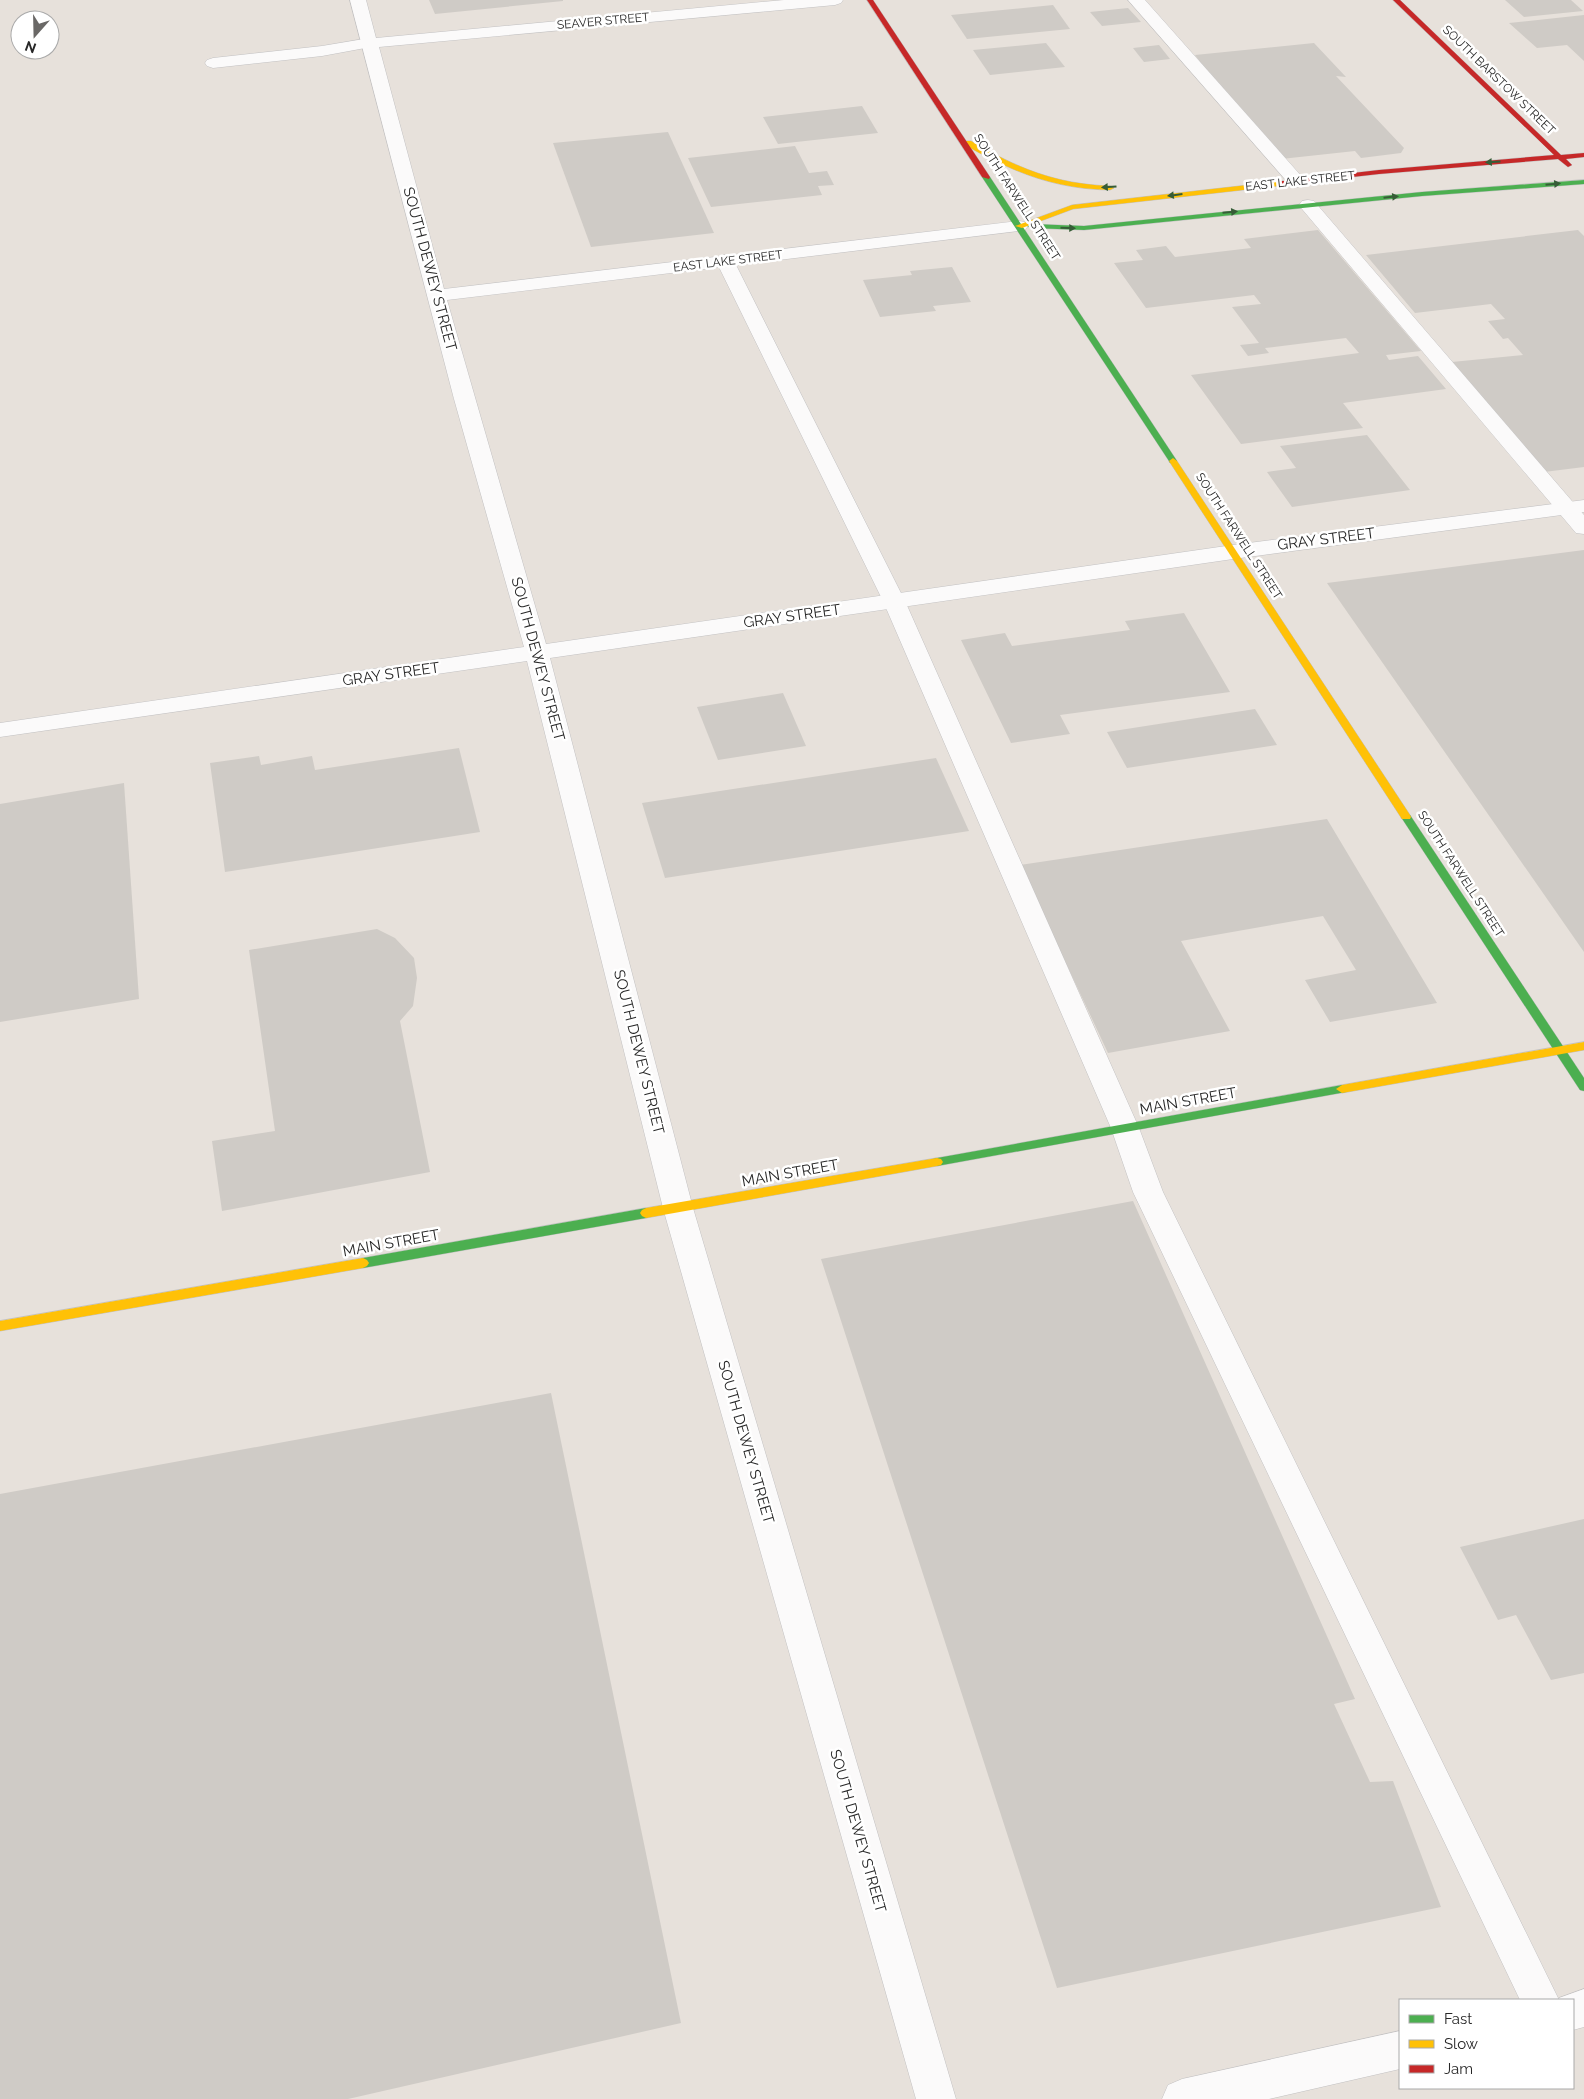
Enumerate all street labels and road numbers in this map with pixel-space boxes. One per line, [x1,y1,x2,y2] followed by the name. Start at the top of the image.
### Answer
[556,10,650,32] street label: SEAVER STREET
[1440,23,1559,138] street label: SOUTH BARSTOW STREET
[971,131,1063,263] street label: SOUTH FARWELL STREET
[1244,168,1356,194] street label: EAST LAKE STREET
[399,185,461,353] street label: SOUTH DEWEY STREET
[672,247,784,275] street label: EAST LAKE STREET
[1193,470,1285,602] street label: SOUTH FARWELL STREET
[1276,524,1376,554] street label: GRAY STREET
[507,575,569,743] street label: SOUTH DEWEY STREET
[742,600,842,632] street label: GRAY STREET
[341,658,441,690] street label: GRAY STREET
[1415,808,1507,940] street label: SOUTH FARWELL STREET
[610,968,668,1136] street label: SOUTH DEWEY STREET
[1138,1084,1238,1118] street label: MAIN STREET
[740,1156,840,1190] street label: MAIN STREET
[341,1226,441,1260] street label: MAIN STREET
[714,1358,778,1526] street label: SOUTH DEWEY STREET
[826,1747,890,1915] street label: SOUTH DEWEY STREET

